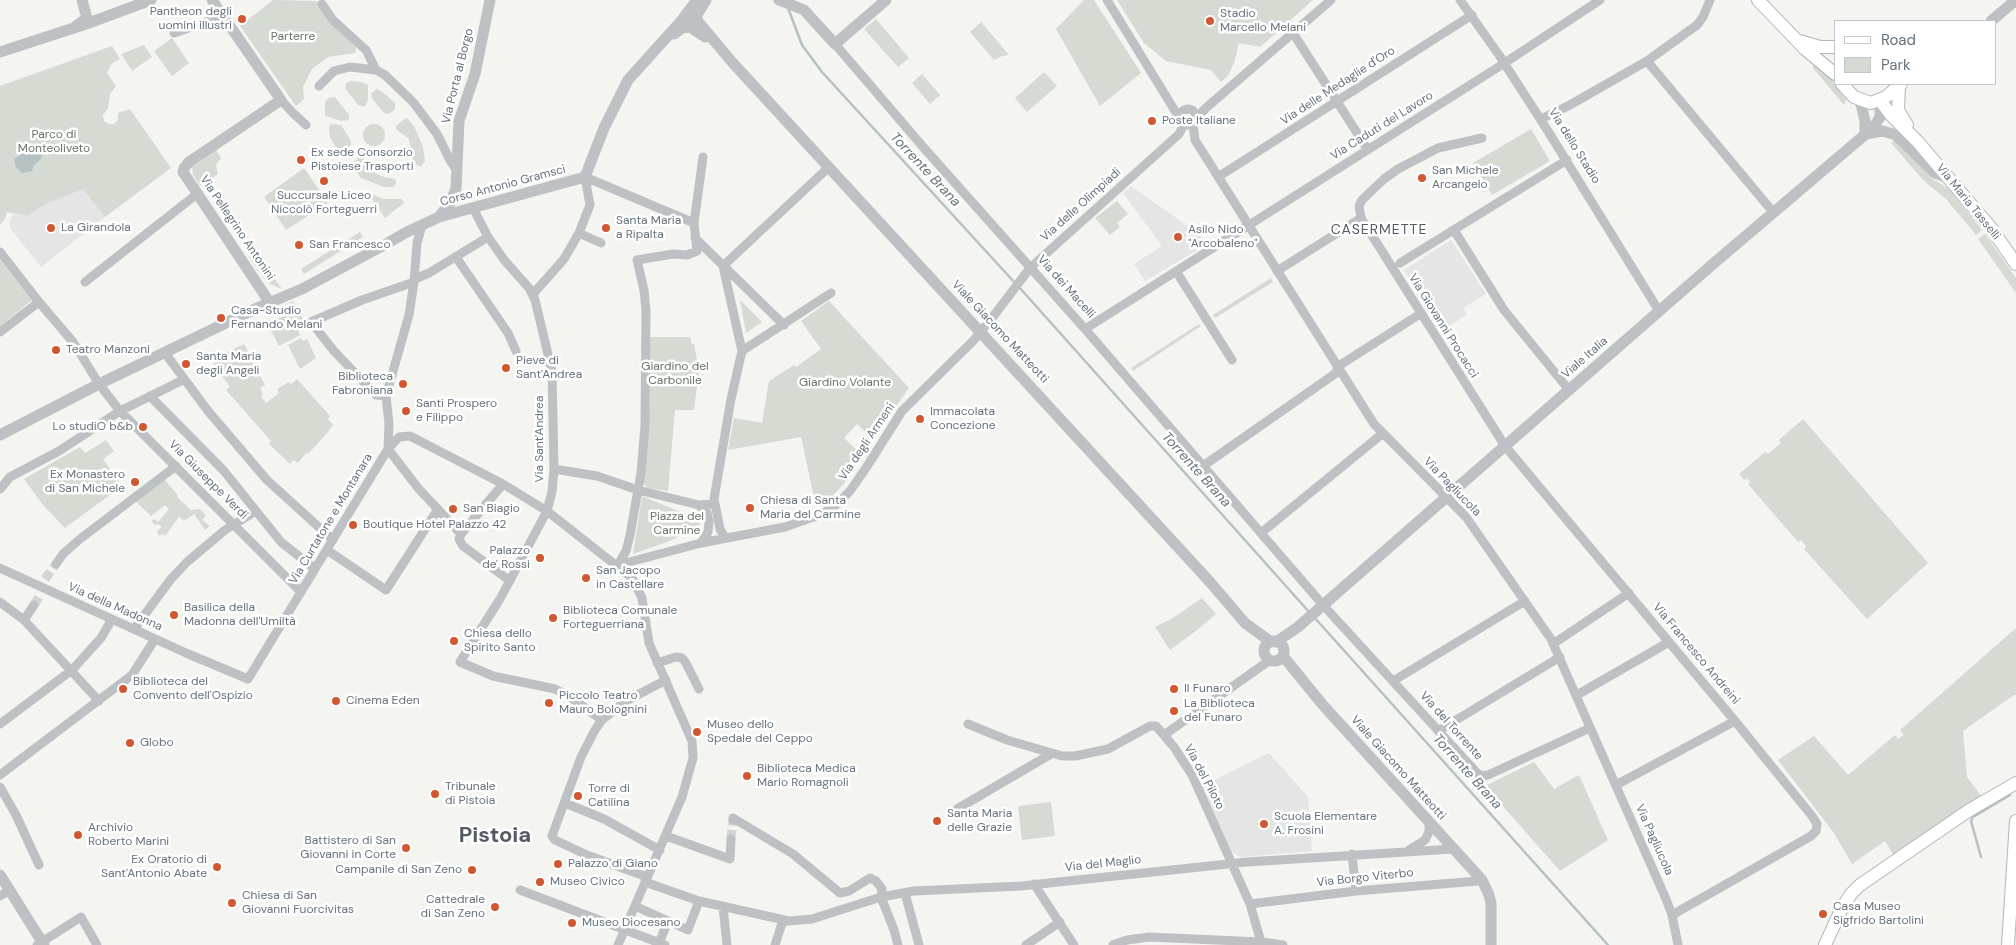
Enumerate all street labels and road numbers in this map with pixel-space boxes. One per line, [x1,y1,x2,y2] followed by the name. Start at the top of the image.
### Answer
[439,27,477,125] street label: Via Porta al Borgo
[1278,44,1398,128] street label: Via delle Medaglie d'Oro
[1328,89,1436,163] street label: Via Caduti del Lavoro
[1545,106,1603,186] street label: Via dello Stadio
[1933,161,2003,243] street label: Via Maria Tasselli
[439,162,567,210] street label: Corso Antonio Gramsci
[1038,165,1124,245] street label: Via delle Olimpiadi
[197,173,277,283] street label: Via Pellegrino Antonini
[1034,253,1098,321] street label: Via dei Macelli
[1405,271,1481,381] street label: Via Giovanni Procacci
[949,278,1051,386] street label: Viale Giacomo Matteotti
[1559,334,1611,382] street label: Viale Italia
[533,396,547,482] street label: Via Sant'Andrea
[836,401,898,483] street label: Via degli Armeni
[165,437,251,523] street label: Via Giuseppe Verdi
[286,451,376,587] street label: Via Curtatone e Montanara
[1420,455,1484,519] street label: Via Pagliucola
[66,580,164,634] street label: Via della Madonna
[1649,600,1743,708] street label: Via Francesco Andreini
[1416,689,1486,763] street label: Via del Torrente
[1347,713,1449,823] street label: Viale Giacomo Matteotti
[1181,742,1227,812] street label: Via del Piloto
[1632,802,1676,878] street label: Via Pagliucola
[1064,853,1142,875] street label: Via del Maglio
[1316,866,1414,890] street label: Via Borgo Viterbo

